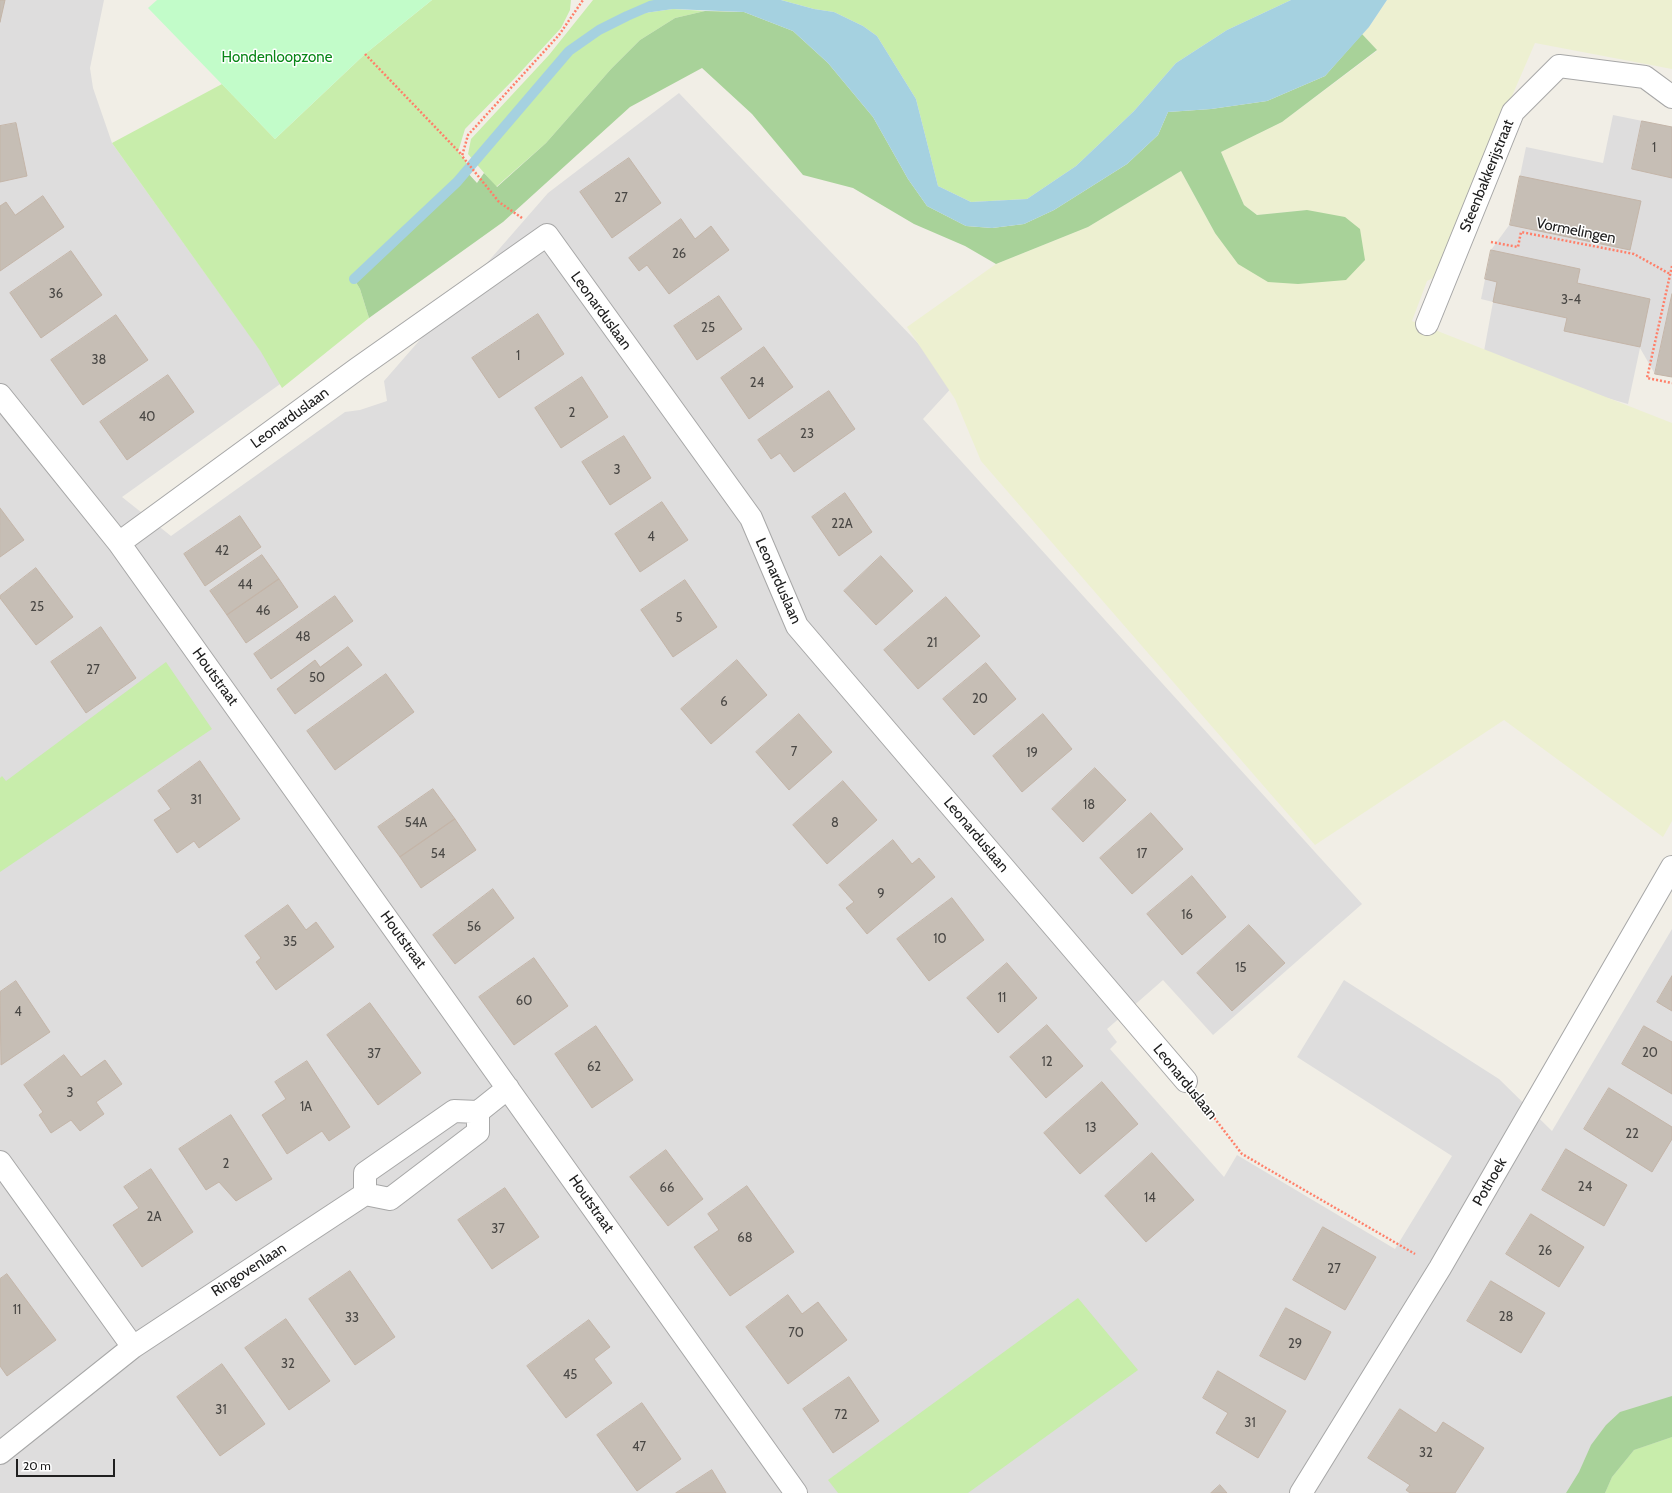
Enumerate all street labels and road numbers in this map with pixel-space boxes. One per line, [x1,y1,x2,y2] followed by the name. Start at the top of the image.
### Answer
[1456,117,1518,235] street label: Steenbakkerijstraat
[1535,214,1617,248] street label: Vormelingen
[567,268,635,354] street label: Leonarduslaan
[247,384,333,452] street label: Leonarduslaan
[751,535,805,627] street label: Leonarduslaan
[188,645,242,709] street label: Houtstraat
[939,794,1013,876] street label: Leonarduslaan
[376,908,430,972] street label: Houtstraat
[1149,1041,1221,1123] street label: Leonarduslaan
[1469,1155,1511,1209] street label: Pothoek
[564,1171,618,1237] street label: Houtstraat
[208,1239,290,1301] street label: Ringovenlaan

